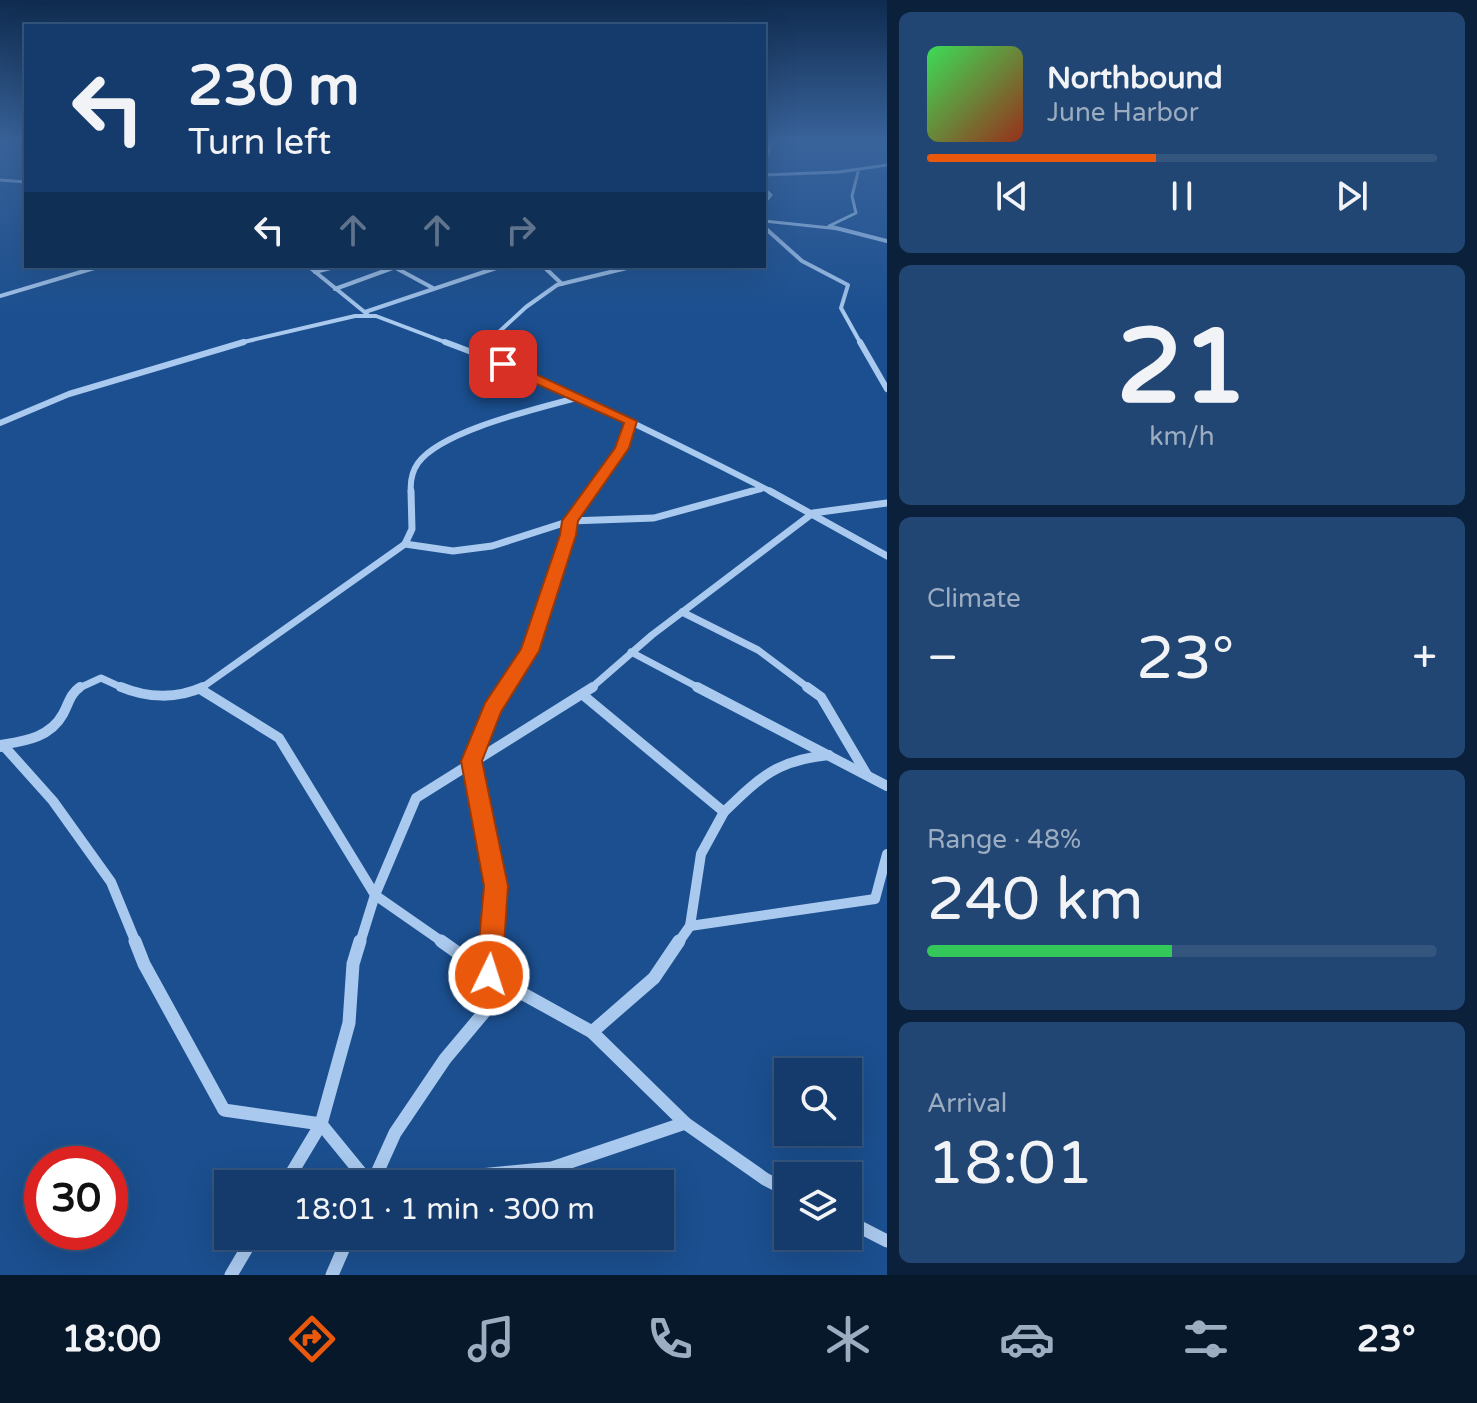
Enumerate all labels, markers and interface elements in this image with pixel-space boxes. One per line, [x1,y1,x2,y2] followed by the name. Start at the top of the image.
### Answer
[188,53,359,120] text: 230 m
[56,56,160,160] icon: left
[1047,60,1223,97] text: Northbound
[1047,97,1199,128] text: June Harbor
[188,121,331,164] text: Turn left
[990,174,1034,218] icon: previous
[1160,174,1204,218] icon: pause
[1330,174,1374,218] icon: next
[247,208,291,252] icon: left
[331,208,375,252] icon: ahead
[415,208,459,252] icon: ahead
[499,208,543,252] icon: right
[1117,306,1247,431] text: 21
[469,330,537,398] pin
[481,342,525,386] icon: arrive
[1149,421,1215,452] text: km/h
[927,583,1021,614] text: Climate
[1136,623,1234,695] text: 23°
[927,632,958,685] text: −
[1412,632,1437,685] text: +
[927,824,1081,855] text: Range · 48%
[927,864,1143,936] text: 240 km
[447,933,531,1017] position arrow
[774,1058,862,1250] map controls
[774,1058,862,1146] button: search
[927,1088,1007,1119] text: Arrival
[927,1128,1093,1200] text: 18:01
[24,1146,128,1250] speed limit sign: 30
[774,1162,862,1250] button: layers
[293,1191,595,1228] text: 18:01 · 1 min · 300 m
[284,1311,340,1367] icon: directions
[463,1311,519,1367] icon: music
[642,1311,698,1367] icon: phone
[820,1311,876,1367] icon: climate
[999,1311,1055,1367] icon: car
[1178,1311,1234,1367] icon: filters
[61,1318,161,1361] text: 18:00
[1357,1318,1416,1361] text: 23°

